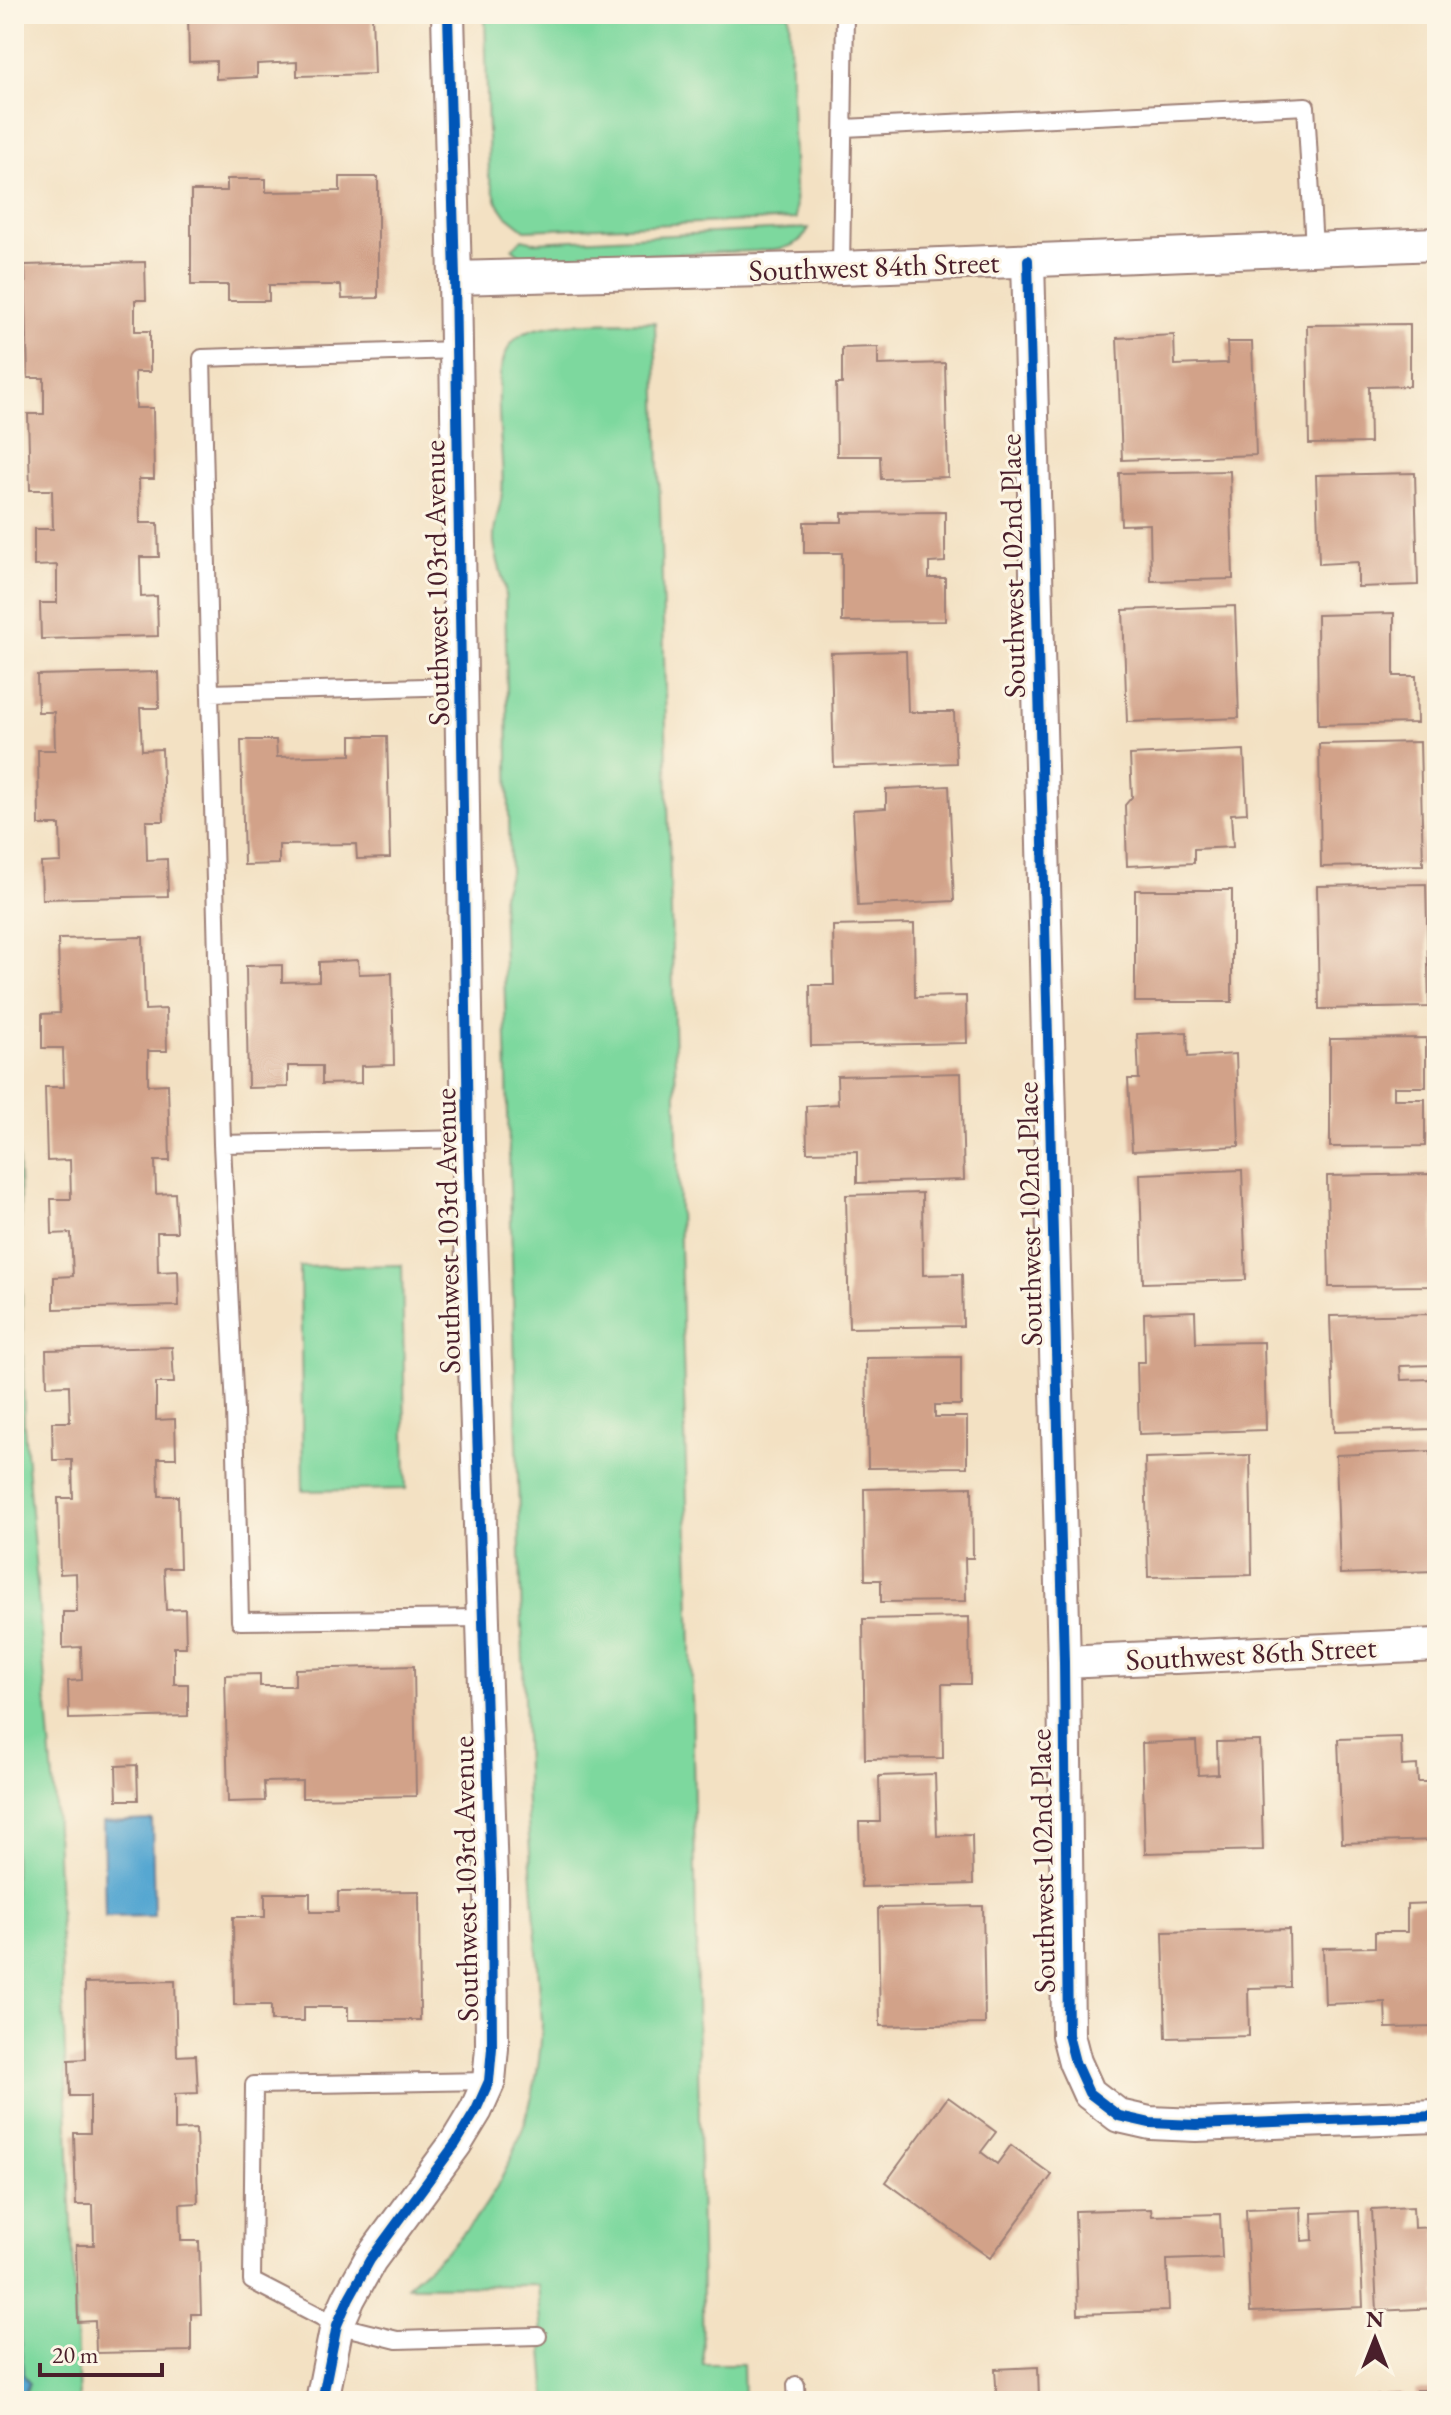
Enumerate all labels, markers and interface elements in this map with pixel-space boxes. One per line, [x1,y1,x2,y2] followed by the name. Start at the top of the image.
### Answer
[748,242,1001,290] street label: Southwest 84th Street
[990,433,1034,699] street label: Southwest 102nd Place
[414,440,458,726] street label: Southwest 103rd Avenue
[1007,1081,1051,1347] street label: Southwest 102nd Place
[425,1088,469,1374] street label: Southwest 103rd Avenue
[1125,1627,1378,1679] street label: Southwest 86th Street
[1020,1728,1064,1994] street label: Southwest 102nd Place
[443,1736,487,2022] street label: Southwest 103rd Avenue
[1335,2299,1415,2379] north arrow
[1366,2305,1384,2334] text: N
[40,2327,162,2377] scale bar
[52,2339,99,2370] text: 20 m

